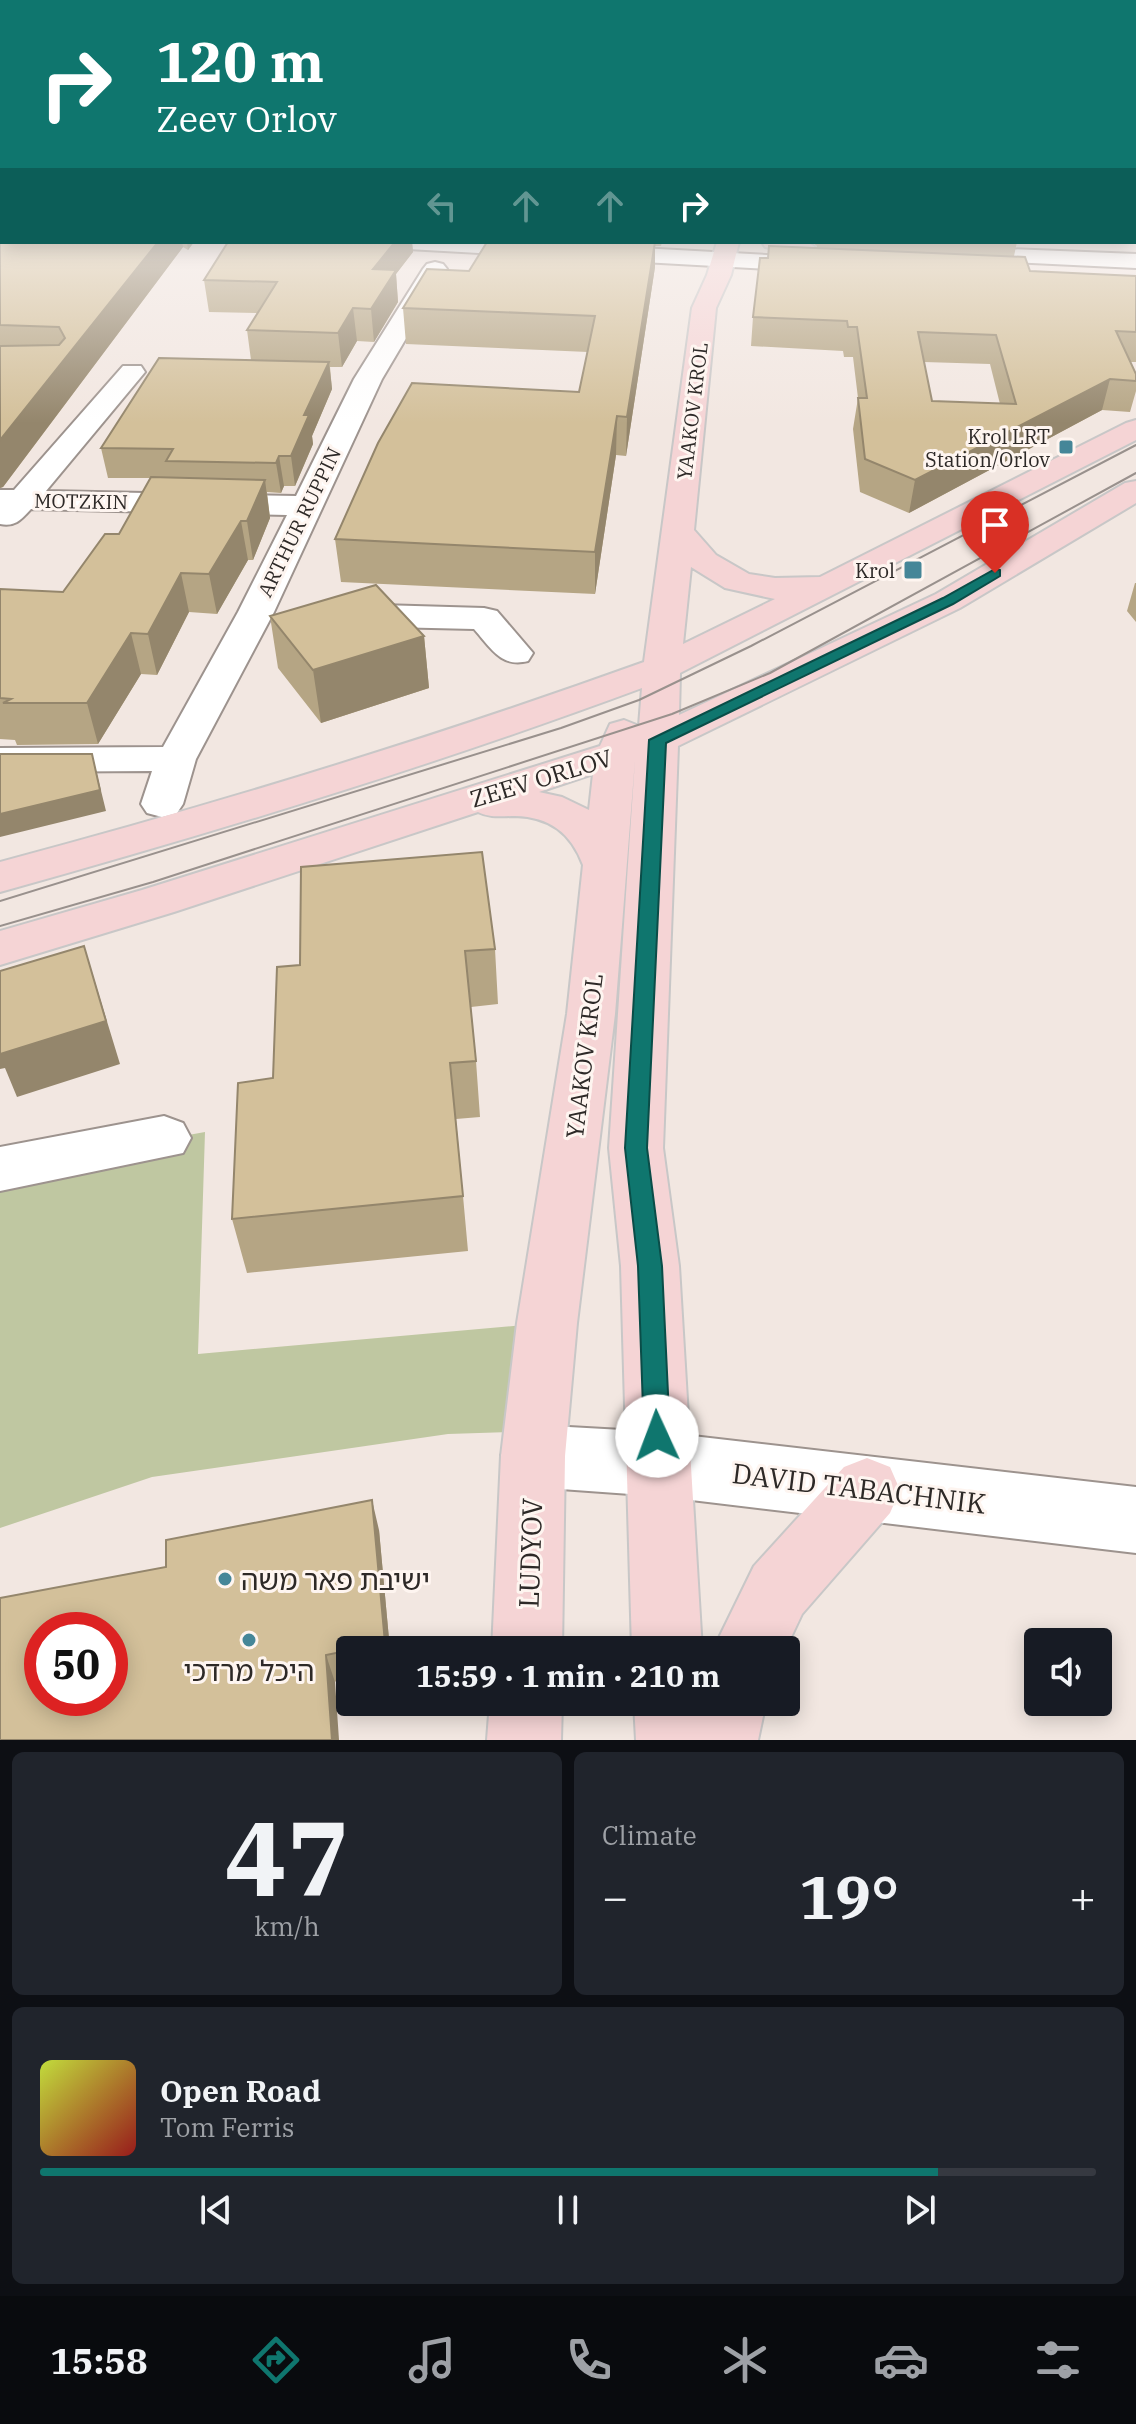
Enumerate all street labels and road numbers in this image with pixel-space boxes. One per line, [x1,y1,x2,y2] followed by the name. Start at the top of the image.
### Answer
[670,341,714,481] street label: YAAKOV KROL
[251,443,347,601] street label: ARTHUR RUPPIN
[34,487,128,515] street label: MOTZKIN
[466,741,616,815] street label: ZEEV ORLOV
[558,972,610,1140] street label: YAAKOV KROL
[730,1454,988,1522] street label: DAVID TABACHNIK
[510,1497,550,1609] street label: LUDYOV

